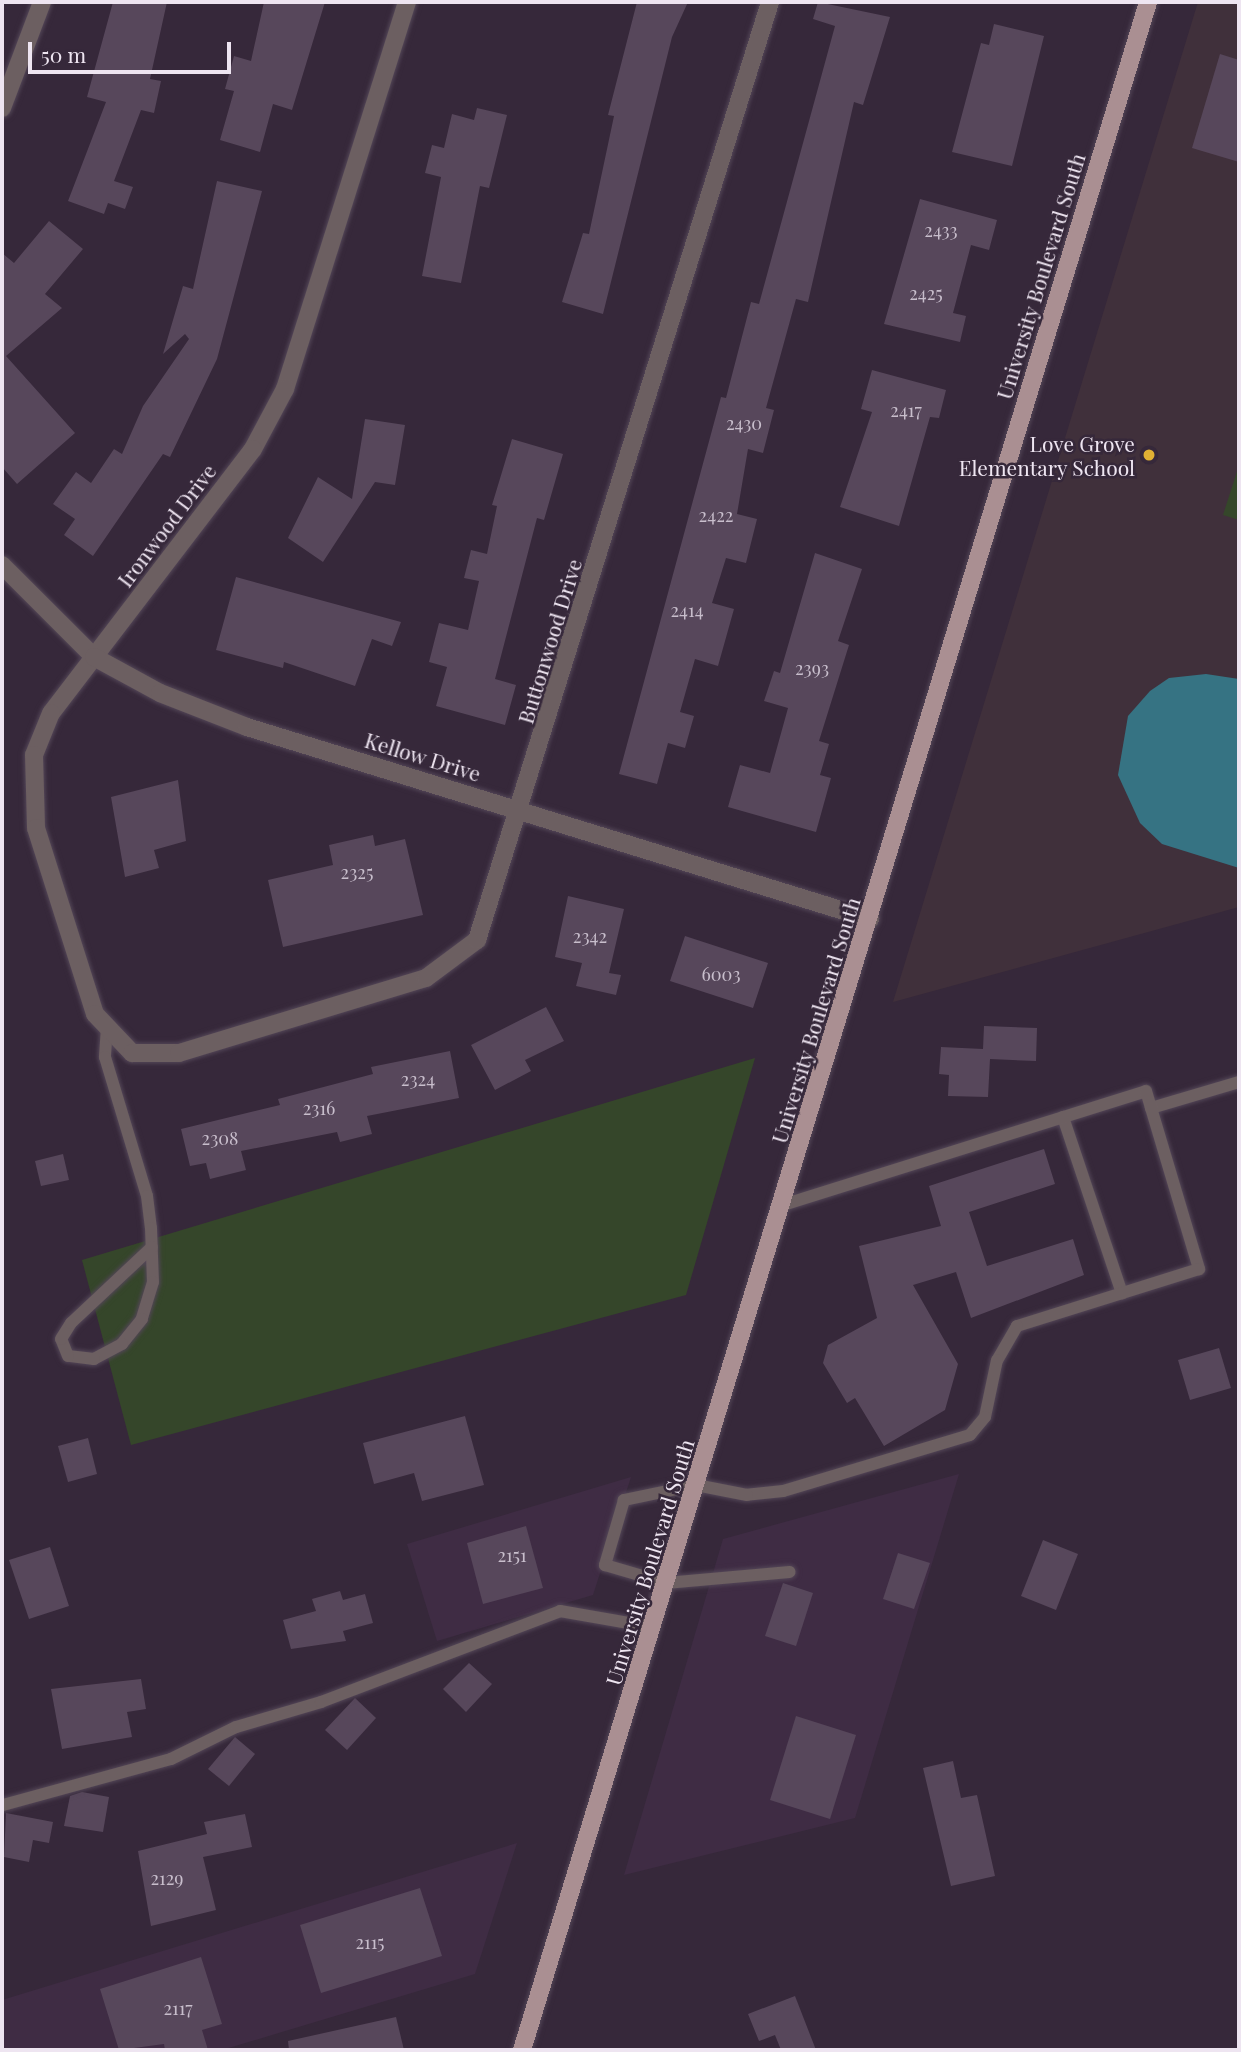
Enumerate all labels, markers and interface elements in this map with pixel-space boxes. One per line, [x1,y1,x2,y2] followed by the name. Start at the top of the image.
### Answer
[32,28,234,72] scale bar
[41,40,86,68] text: 50 m
[990,150,1090,402] street label: University Boulevard South
[924,219,958,241] house number: 2433
[909,282,943,304] house number: 2425
[890,399,922,421] house number: 2417
[726,412,762,434] house number: 2430
[958,430,1135,480] place label: Love Grove Elementary School
[1141,447,1157,463] marker: Love Grove Elementary School
[111,458,221,592] street label: Ironwood Drive
[699,504,733,526] house number: 2422
[512,556,586,726] street label: Buttonwood Drive
[670,599,704,621] house number: 2414
[795,657,829,679] house number: 2393
[362,726,484,786] street label: Kellow Drive
[341,861,373,883] house number: 2325
[765,894,865,1146] street label: University Boulevard South
[573,925,607,947] house number: 2342
[701,963,741,985] house number: 6003
[401,1068,435,1090] house number: 2324
[303,1097,335,1119] house number: 2316
[202,1127,238,1149] house number: 2308
[599,1436,699,1688] street label: University Boulevard South
[497,1544,527,1566] house number: 2151
[150,1867,184,1889] house number: 2129
[355,1931,385,1953] house number: 2115
[163,1997,193,2019] house number: 2117

